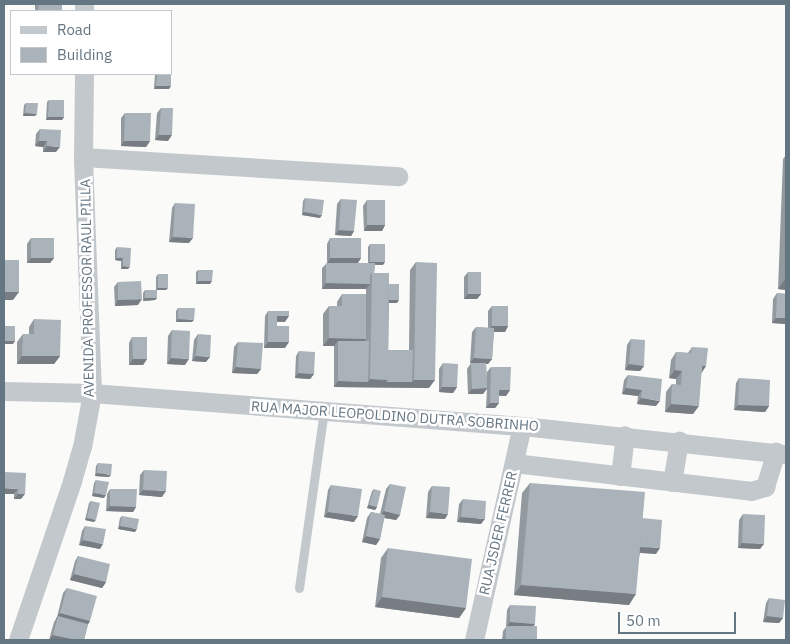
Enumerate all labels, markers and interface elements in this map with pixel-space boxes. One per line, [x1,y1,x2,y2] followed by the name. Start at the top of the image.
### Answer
[10,10,172,75] legend
[57,20,92,39] text: Road
[57,45,112,64] text: Building
[77,179,97,397] street label: AVENIDA PROFESSOR RAUL PILLA
[251,398,539,434] street label: RUA MAJOR LEOPOLDINO DUTRA SOBRINHO
[476,469,520,597] street label: RUA JSDER FERRER
[620,602,738,634] scale bar
[626,611,661,630] text: 50 m

